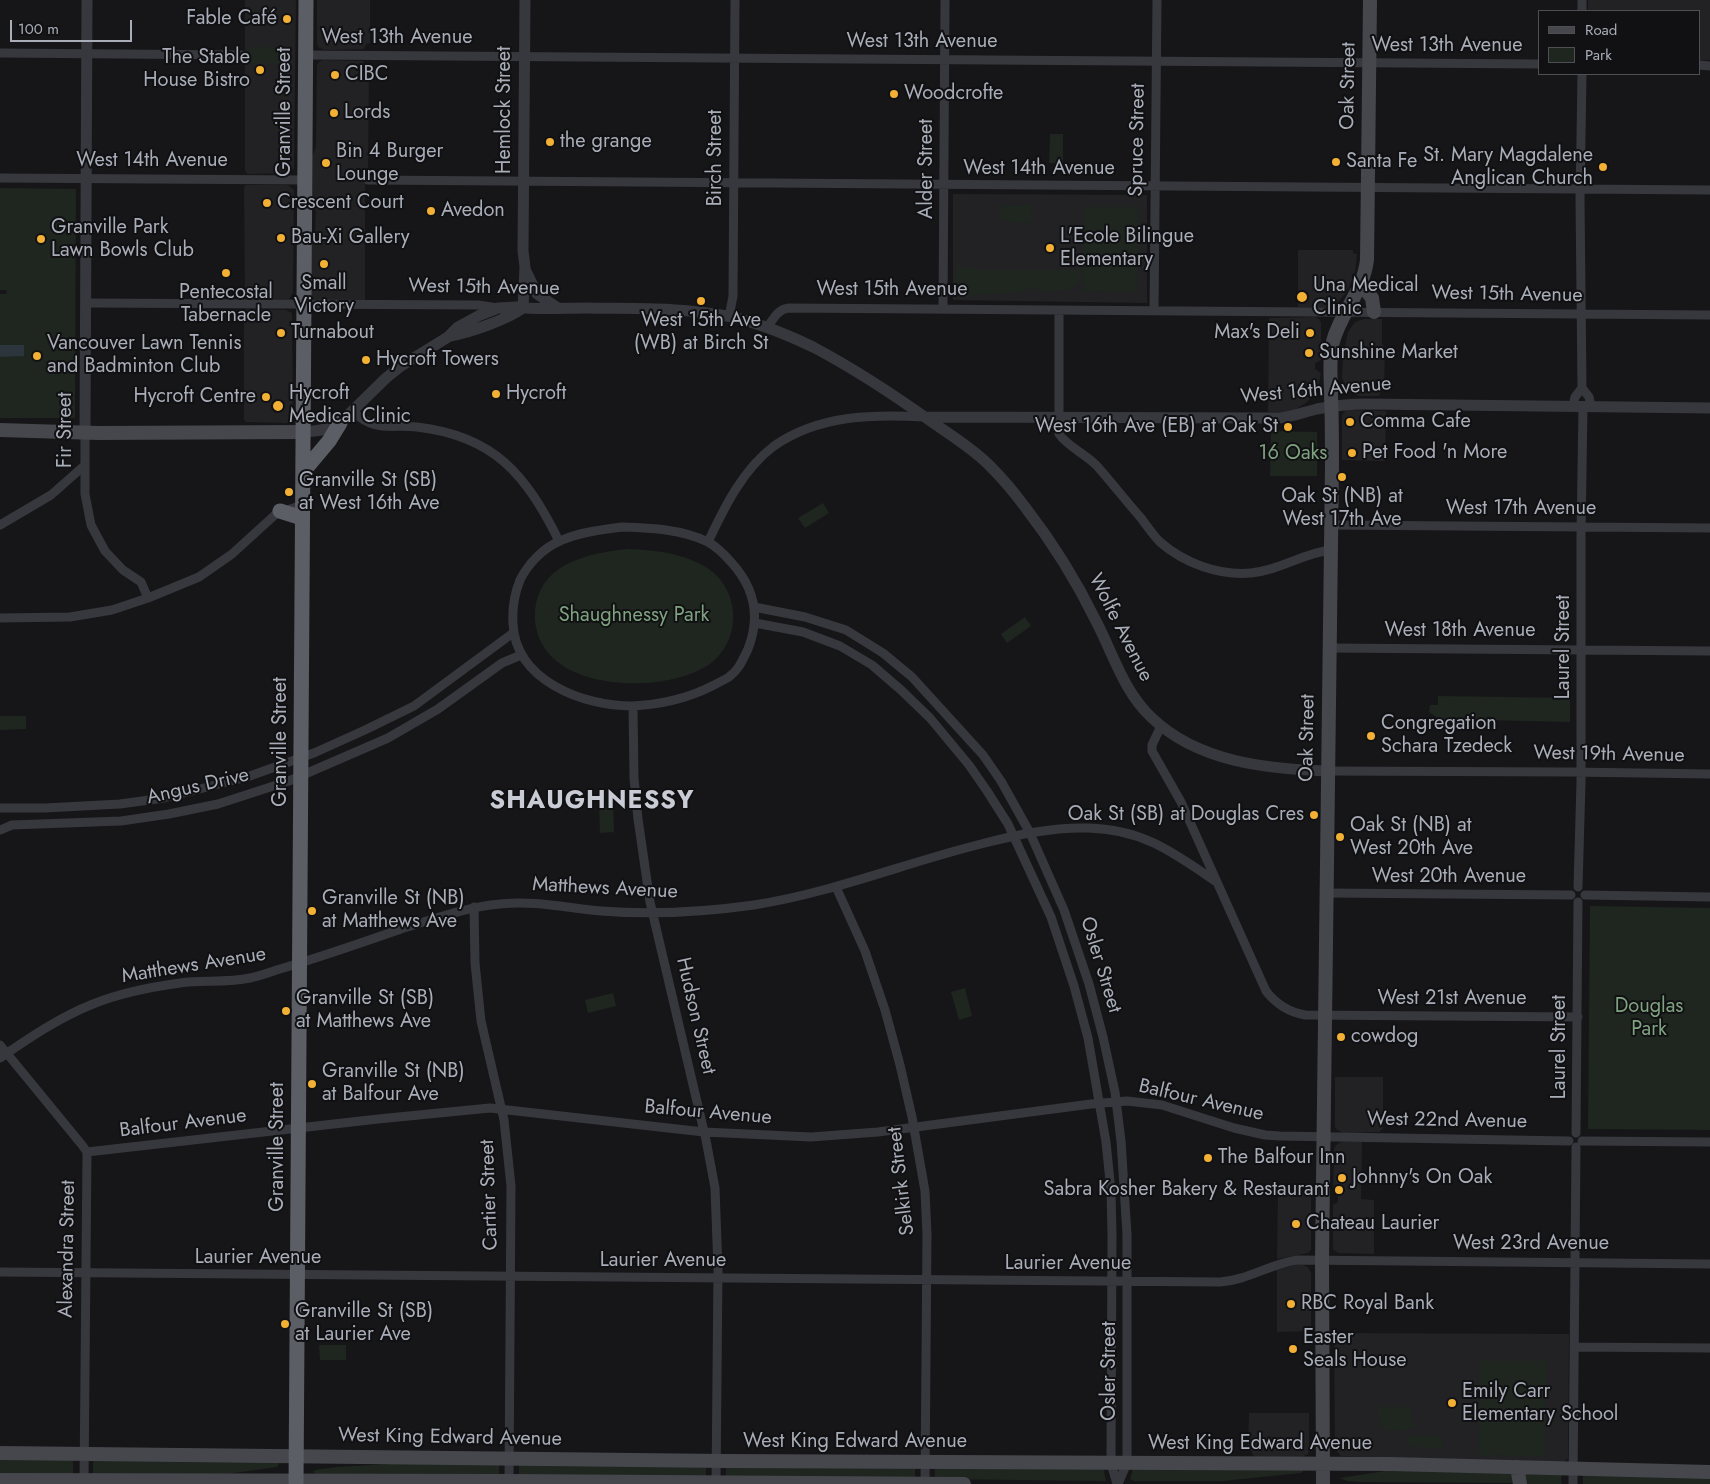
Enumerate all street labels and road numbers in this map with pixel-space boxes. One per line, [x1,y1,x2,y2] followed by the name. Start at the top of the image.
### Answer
[322,26,472,50] street label: West 13th Avenue
[847,30,997,54] street label: West 13th Avenue
[1372,34,1522,58] street label: West 13th Avenue
[1336,42,1362,130] street label: Oak Street
[493,46,517,174] street label: Hemlock Street
[273,47,297,177] street label: Granville Street
[1125,83,1151,197] street label: Spruce Street
[704,110,728,206] street label: Birch Street
[915,119,939,219] street label: Alder Street
[76,149,228,173] street label: West 14th Avenue
[963,157,1115,181] street label: West 14th Avenue
[408,275,560,301] street label: West 15th Avenue
[816,278,968,302] street label: West 15th Avenue
[1431,282,1583,308] street label: West 15th Avenue
[1240,372,1392,410] street label: West 16th Avenue
[54,392,78,468] street label: Fir Street
[1446,497,1596,521] street label: West 17th Avenue
[1083,570,1157,686] street label: Wolfe Avenue
[1552,595,1576,699] street label: Laurel Street
[1385,619,1535,643] street label: West 18th Avenue
[269,677,293,807] street label: Granville Street
[1295,694,1321,782] street label: Oak Street
[1533,742,1685,768] street label: West 19th Avenue
[145,764,251,810] street label: Angus Drive
[1372,865,1526,889] street label: West 20th Avenue
[532,873,678,905] street label: Matthews Avenue
[1074,914,1126,1016] street label: Osler Street
[120,943,268,989] street label: Matthews Avenue
[670,955,720,1077] street label: Hudson Street
[1378,987,1526,1011] street label: West 21st Avenue
[1548,995,1572,1099] street label: Laurel Street
[1136,1075,1266,1127] street label: Balfour Avenue
[266,1082,290,1212] street label: Granville Street
[643,1095,773,1131] street label: Balfour Avenue
[118,1104,248,1144] street label: Balfour Avenue
[1367,1108,1527,1134] street label: West 22nd Avenue
[883,1125,921,1237] street label: Selkirk Street
[476,1139,504,1251] street label: Cartier Street
[55,1180,81,1318] street label: Alexandra Street
[1453,1232,1609,1256] street label: West 23rd Avenue
[195,1246,321,1270] street label: Laurier Avenue
[600,1249,726,1273] street label: Laurier Avenue
[1005,1252,1131,1276] street label: Laurier Avenue
[1098,1321,1122,1421] street label: Osler Street
[338,1424,562,1452] street label: West King Edward Avenue
[743,1430,967,1454] street label: West King Edward Avenue
[1148,1432,1372,1456] street label: West King Edward Avenue

